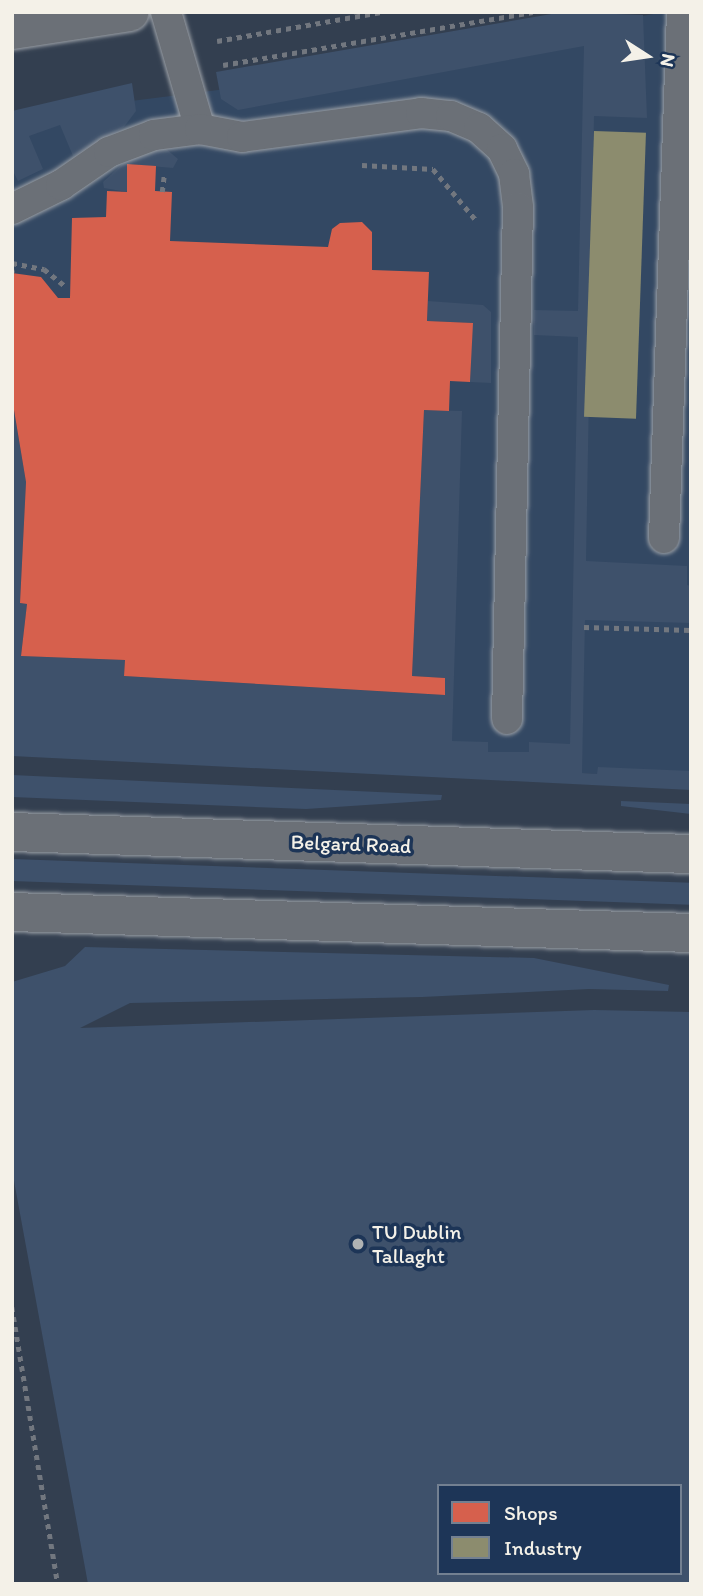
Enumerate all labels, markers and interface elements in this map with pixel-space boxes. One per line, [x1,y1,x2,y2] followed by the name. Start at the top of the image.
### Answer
[612,21,682,91] north arrow
[655,52,681,69] text: N
[290,829,412,859] street label: Belgard Road
[372,1219,462,1269] place label: TU Dublin Tallaght
[350,1236,366,1252] marker: TU Dublin Tallaght
[437,1484,682,1575] legend
[504,1500,558,1525] text: Shops
[504,1535,582,1560] text: Industry

